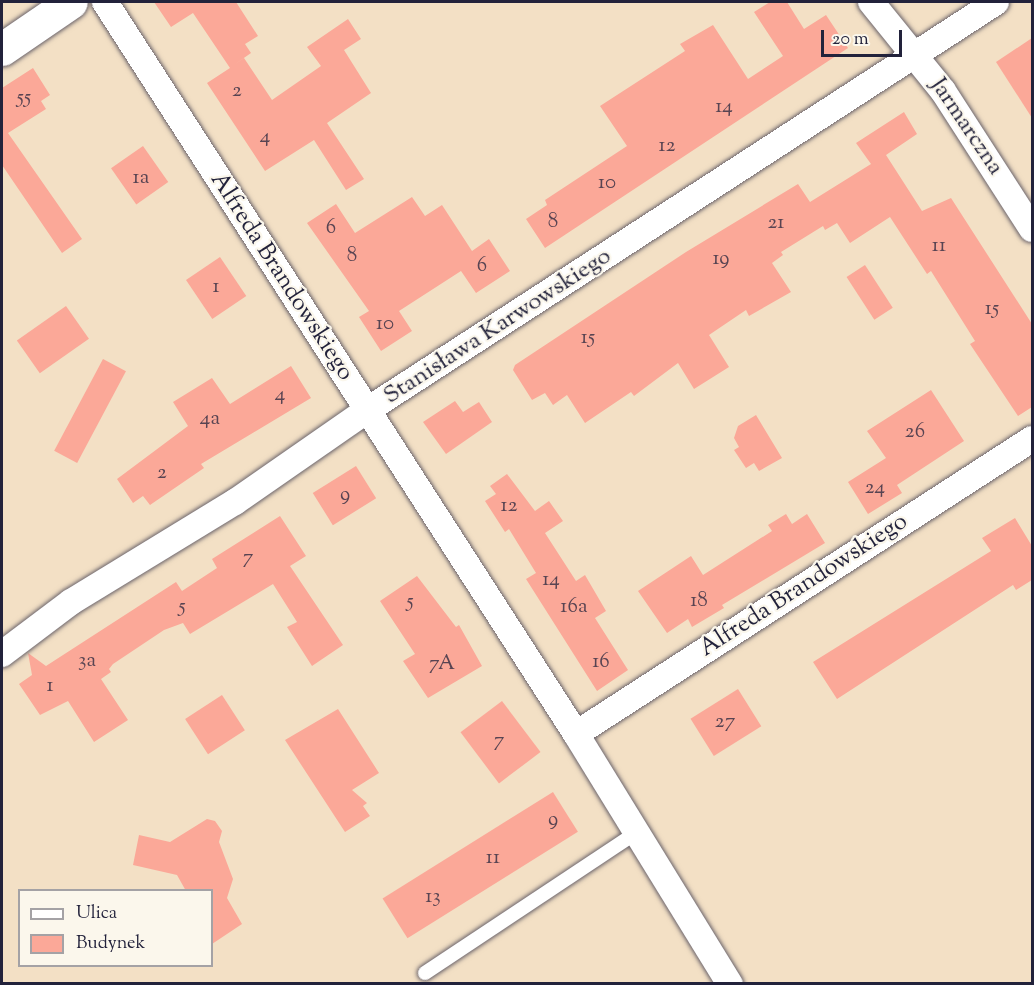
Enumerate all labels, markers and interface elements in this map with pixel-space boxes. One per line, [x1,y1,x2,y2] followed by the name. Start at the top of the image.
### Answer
[824,18,905,56] scale bar
[832,27,869,53] text: 20 m
[923,73,1009,181] street label: Jarmarczna
[232,78,242,104] house number: 2
[17,85,31,111] house number: 55
[715,94,733,120] house number: 14
[260,124,270,150] house number: 4
[659,133,675,159] house number: 12
[133,165,149,191] house number: 1a
[203,168,359,386] street label: Alfreda Brandowskiego
[598,170,616,196] house number: 10
[548,209,558,235] house number: 8
[768,210,784,236] house number: 21
[326,215,336,241] house number: 6
[932,233,946,259] house number: 11
[347,243,357,269] house number: 8
[379,243,617,411] street label: Stanisława Karwowskiego
[712,246,730,272] house number: 19
[477,253,487,279] house number: 6
[212,274,220,300] house number: 1
[985,296,999,322] house number: 15
[376,311,394,337] house number: 10
[581,325,595,351] house number: 15
[275,382,285,408] house number: 4
[200,406,220,432] house number: 4a
[905,419,925,445] house number: 26
[157,460,167,486] house number: 2
[865,475,885,501] house number: 24
[340,482,350,508] house number: 9
[501,493,517,519] house number: 12
[695,508,913,664] street label: Alfreda Brandowskiego
[243,545,253,571] house number: 7
[542,567,560,593] house number: 14
[690,588,708,614] house number: 18
[406,589,414,615] house number: 5
[178,594,186,620] house number: 5
[560,594,588,620] house number: 16a
[78,648,96,674] house number: 3a
[592,649,610,675] house number: 16
[429,651,455,677] house number: 7A
[46,673,54,699] house number: 1
[715,709,735,735] house number: 27
[494,728,504,754] house number: 7
[548,807,558,833] house number: 9
[486,845,500,871] house number: 11
[425,884,441,910] house number: 13
[18,889,213,967] legend
[76,901,117,927] text: Ulica
[76,931,145,957] text: Budynek

